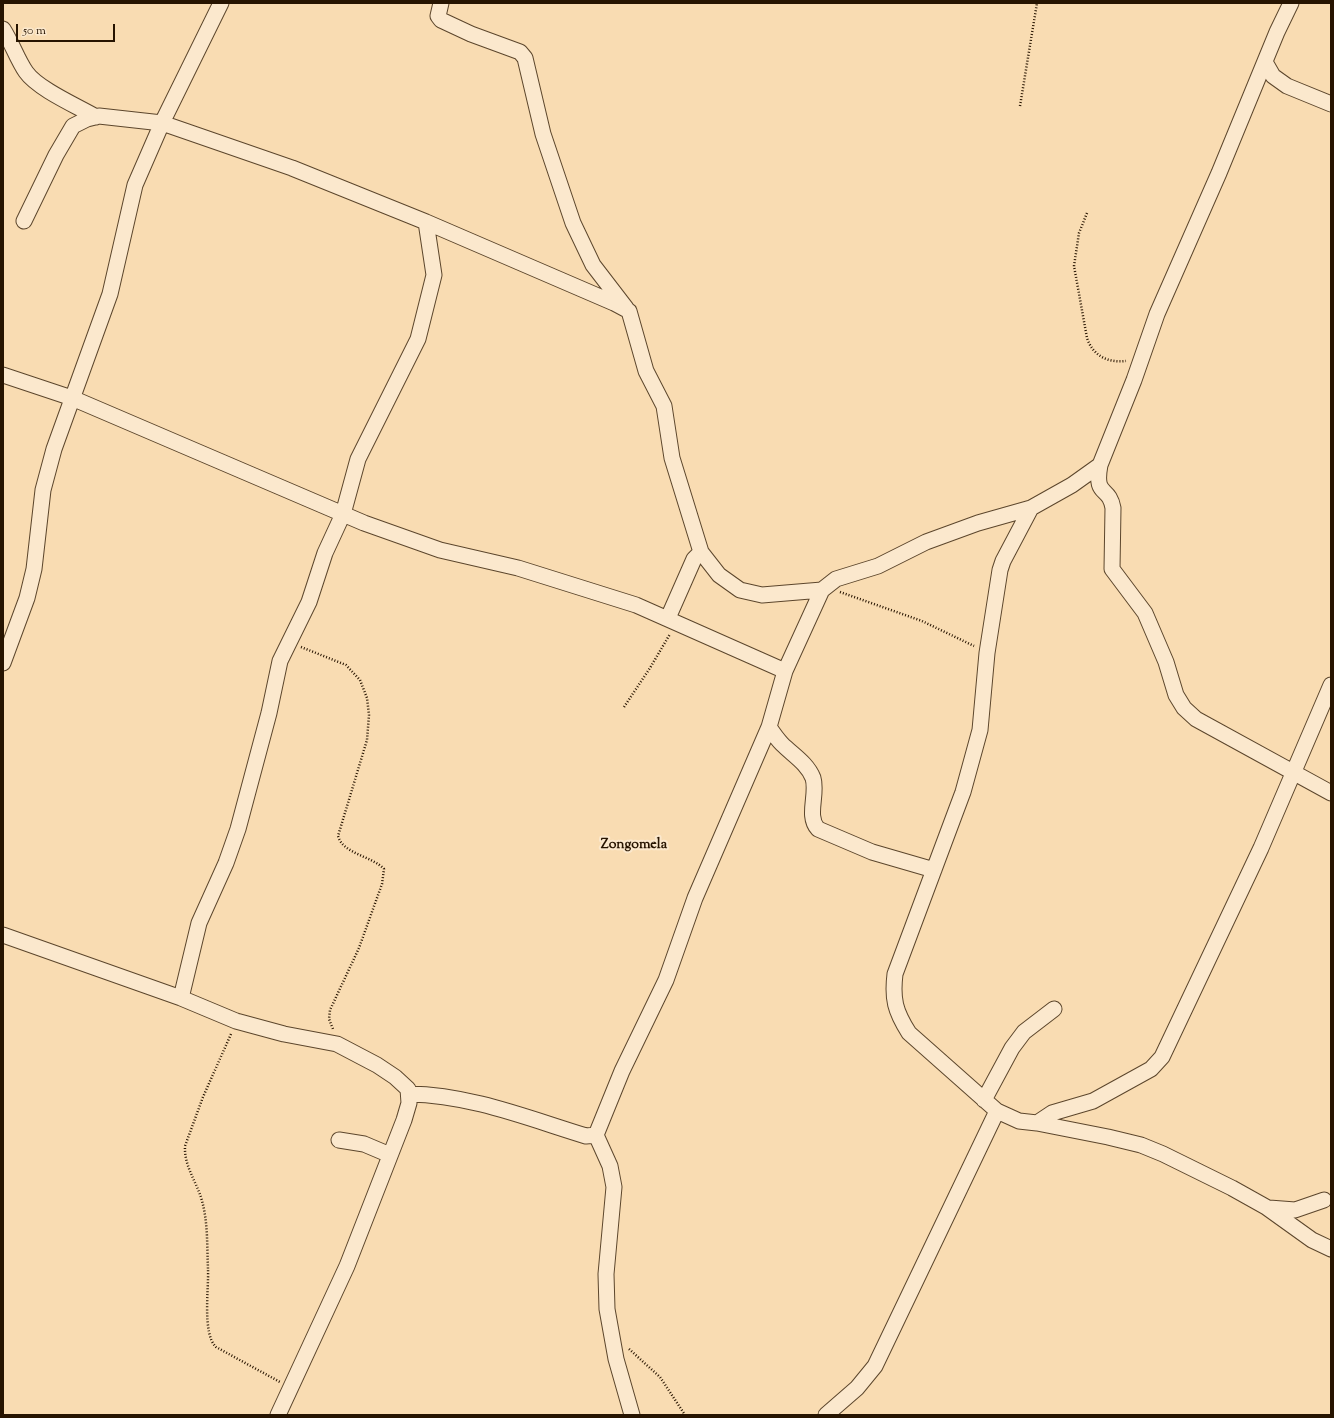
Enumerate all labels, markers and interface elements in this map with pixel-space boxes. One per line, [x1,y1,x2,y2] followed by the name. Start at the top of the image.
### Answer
[18,16,117,42] scale bar
[23,22,46,40] text: 50 m
[601,838,667,854] district label: Zongomela

